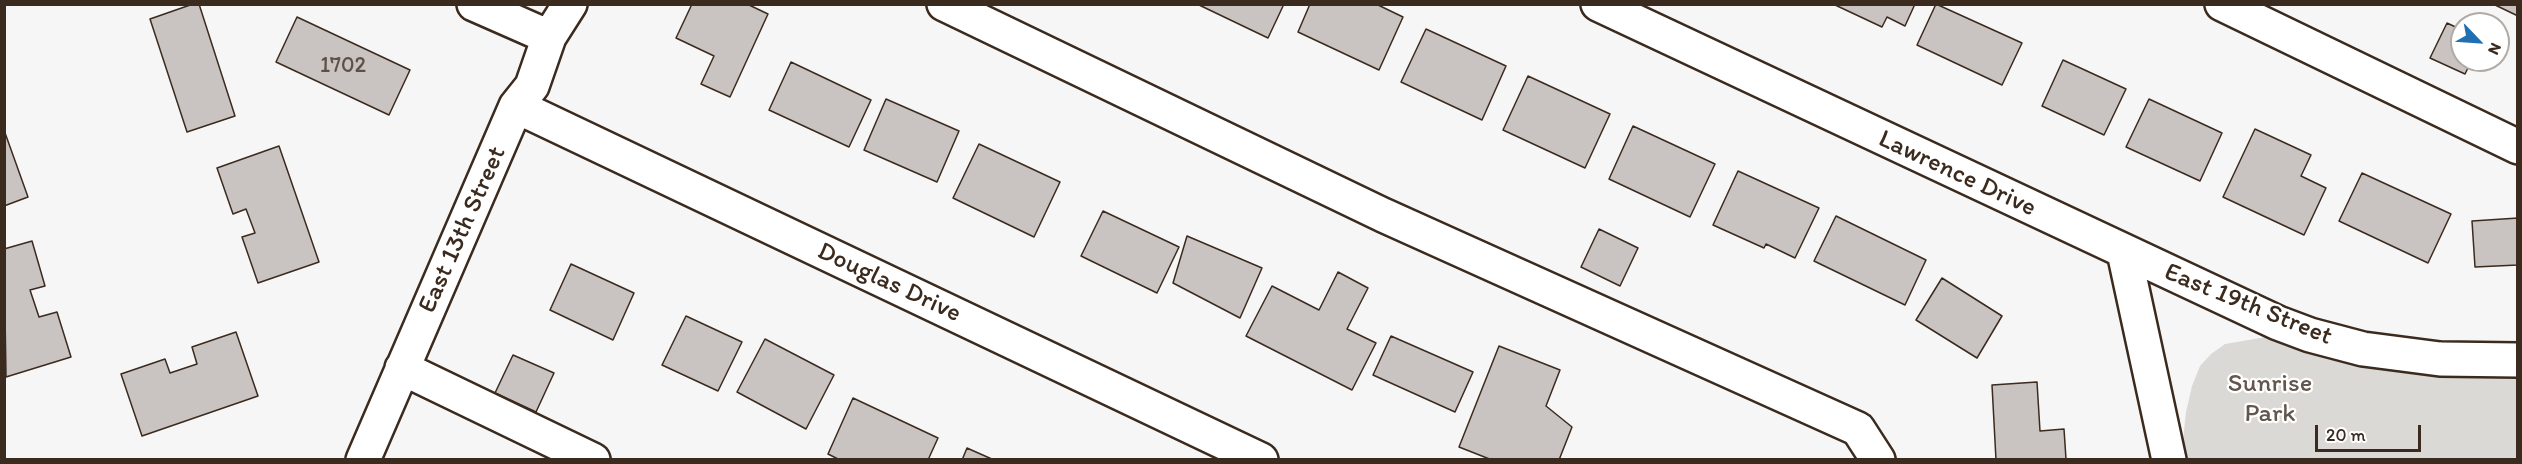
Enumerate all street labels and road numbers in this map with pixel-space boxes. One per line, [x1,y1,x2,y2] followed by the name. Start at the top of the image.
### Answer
[1873,124,2041,224] street label: Lawrence Drive
[412,142,514,318] street label: East 13th Street
[812,236,966,330] street label: Douglas Drive
[2159,257,2337,353] street label: East 19th Street

